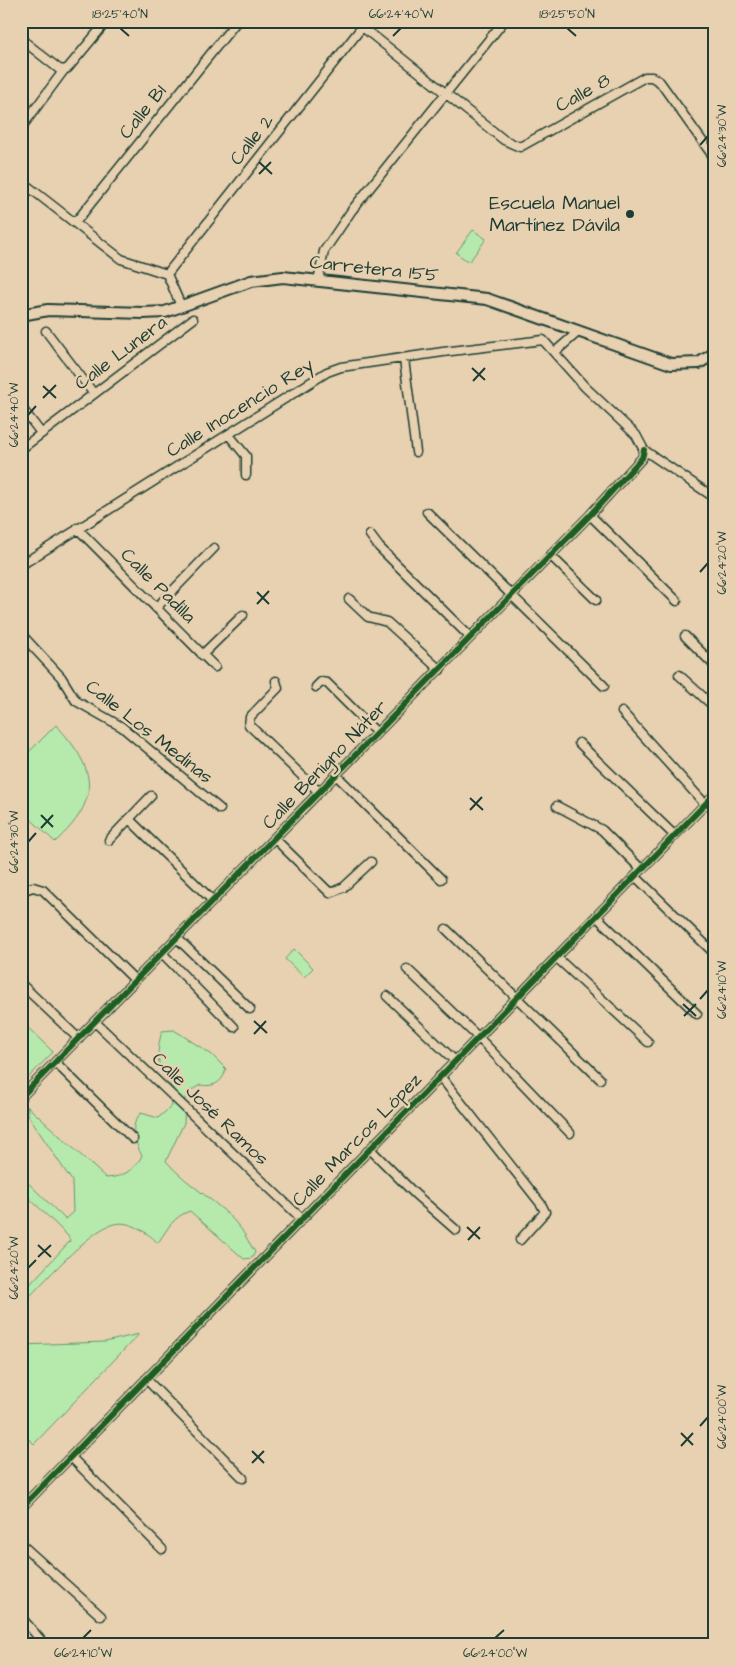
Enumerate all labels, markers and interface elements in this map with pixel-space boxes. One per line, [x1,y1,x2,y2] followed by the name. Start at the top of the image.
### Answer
[92,6,148,23] text: 18°25'40"N
[369,6,434,23] text: 66°24'40"W
[539,6,595,23] text: 18°25'50"N
[551,67,615,119] street label: Calle 8
[113,79,174,145] street label: Calle B1
[714,104,731,167] text: 66°24'30"W
[224,109,281,171] street label: Calle 2
[489,190,620,239] place label: Escuela Manuel Martínez Dávila
[624,208,636,220] marker: Escuela Manuel Martínez Dávila
[308,249,440,289] street label: Carretera 155
[69,309,173,397] street label: Calle Lunera
[161,351,320,465] street label: Calle Inocencio Rey
[6,382,23,447] text: 66°24'40"W
[714,531,731,595] text: 66°24'20"W
[114,542,202,630] street label: Calle Padilla
[80,674,218,790] street label: Calle Los Medinas
[256,694,395,836] street label: Calle Benigno Náter
[6,810,23,873] text: 66°24'30"W
[714,960,731,1019] text: 66°24'10"W
[145,1046,275,1172] street label: Calle José Ramos
[286,1067,429,1213] street label: Calle Marcos López
[6,1236,23,1300] text: 66°24'20"W
[714,1384,731,1449] text: 66°24'00"W
[54,1645,113,1662] text: 66°24'10"W
[463,1645,528,1662] text: 66°24'00"W

